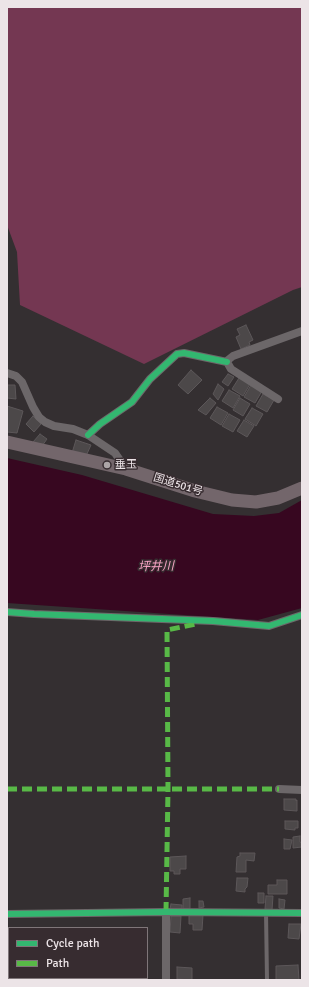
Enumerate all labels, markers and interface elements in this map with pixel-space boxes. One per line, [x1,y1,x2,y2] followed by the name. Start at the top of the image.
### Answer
[115,458,137,472] place label: 垂玉
[102,460,112,470] marker: 垂玉
[152,471,204,499] street label: 国道501号
[138,559,174,575] water label: 坪井川
[8,927,148,979] legend
[46,936,99,951] text: Cycle path
[46,956,69,971] text: Path

